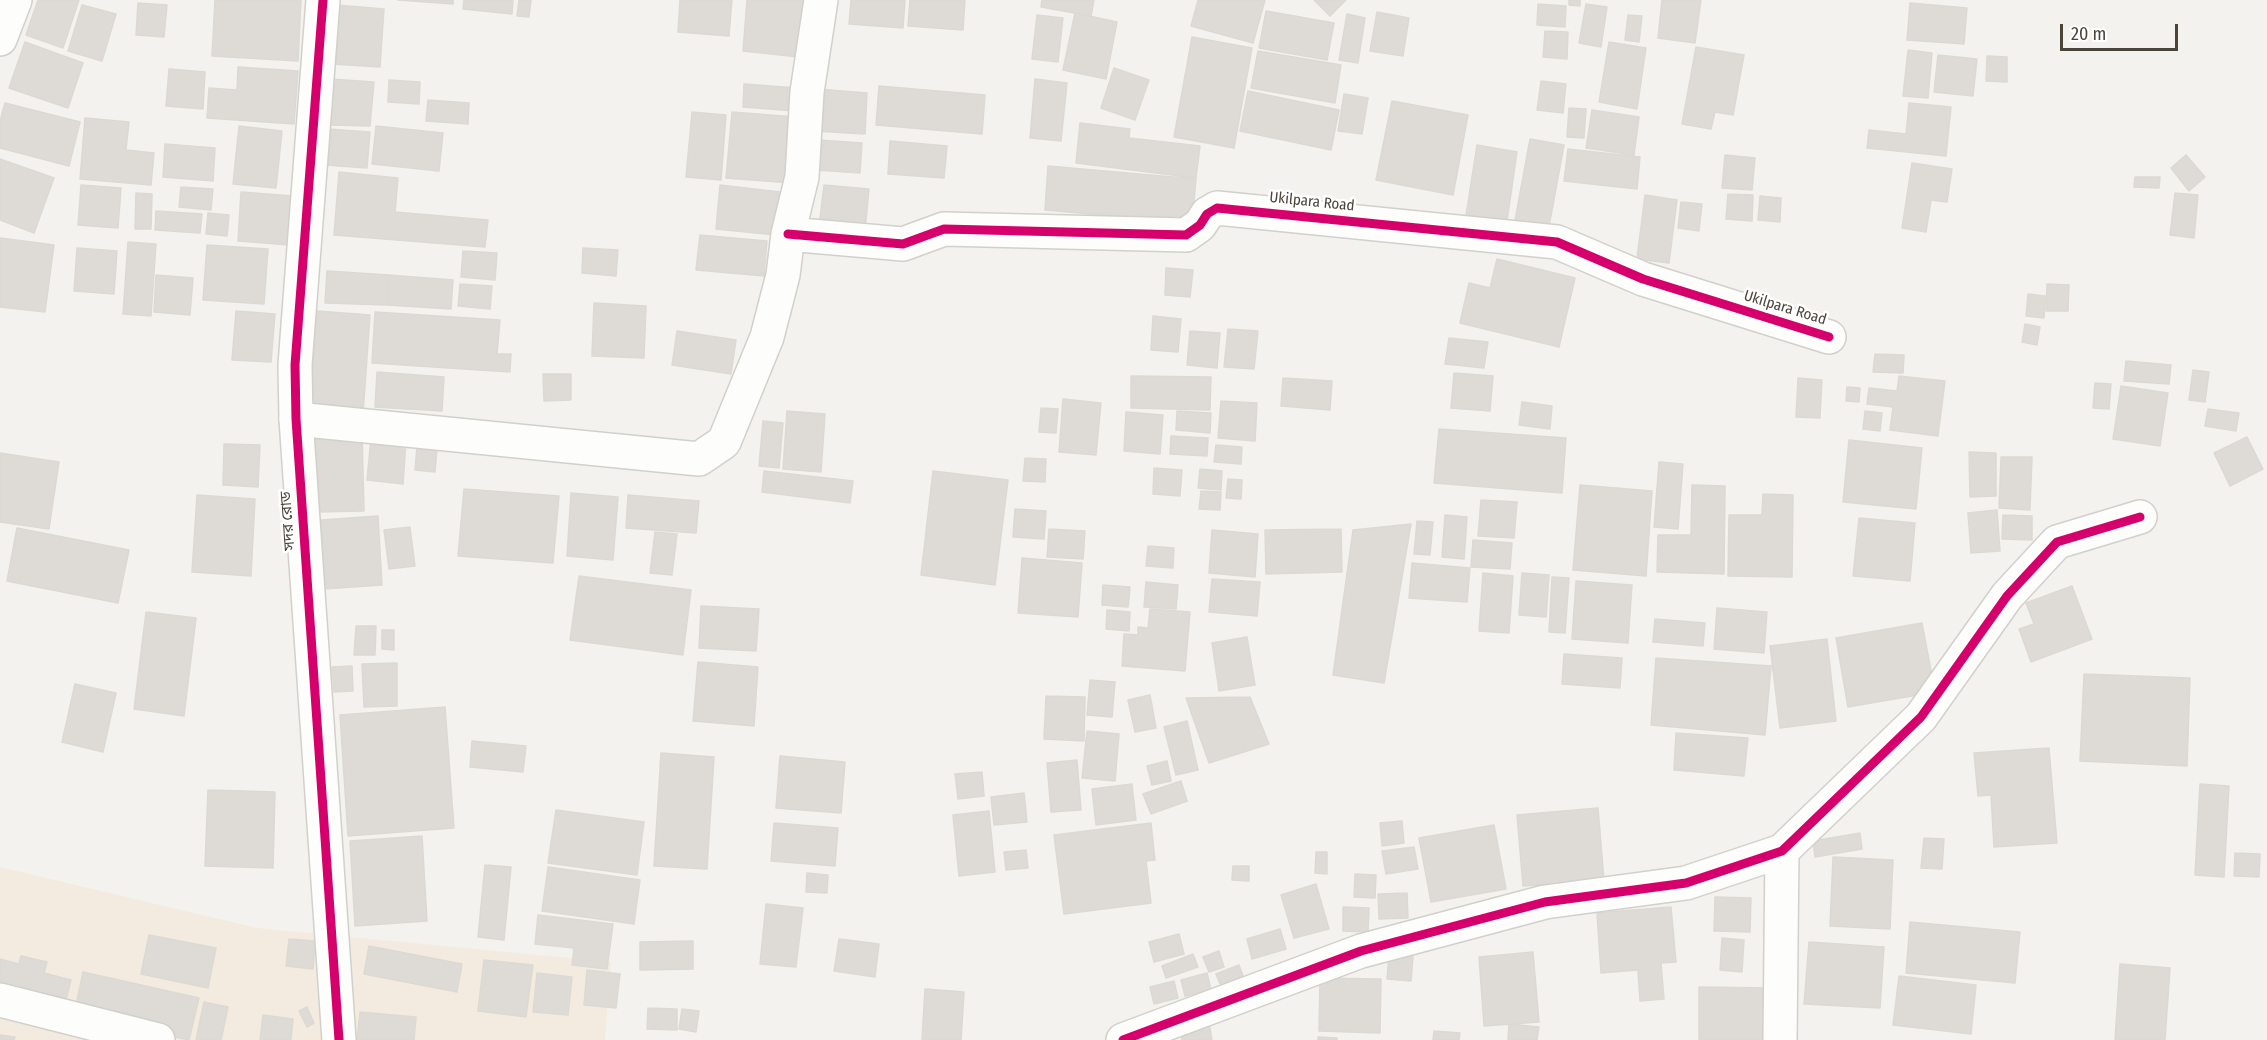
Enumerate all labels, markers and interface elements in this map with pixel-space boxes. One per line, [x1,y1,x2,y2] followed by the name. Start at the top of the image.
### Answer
[2063,12,2182,50] scale bar
[2071,23,2106,45] text: 20 m
[1269,189,1355,215] street label: Ukilpara Road
[1741,287,1829,329] street label: Ukilpara Road
[277,491,299,551] street label: সদর রোড

